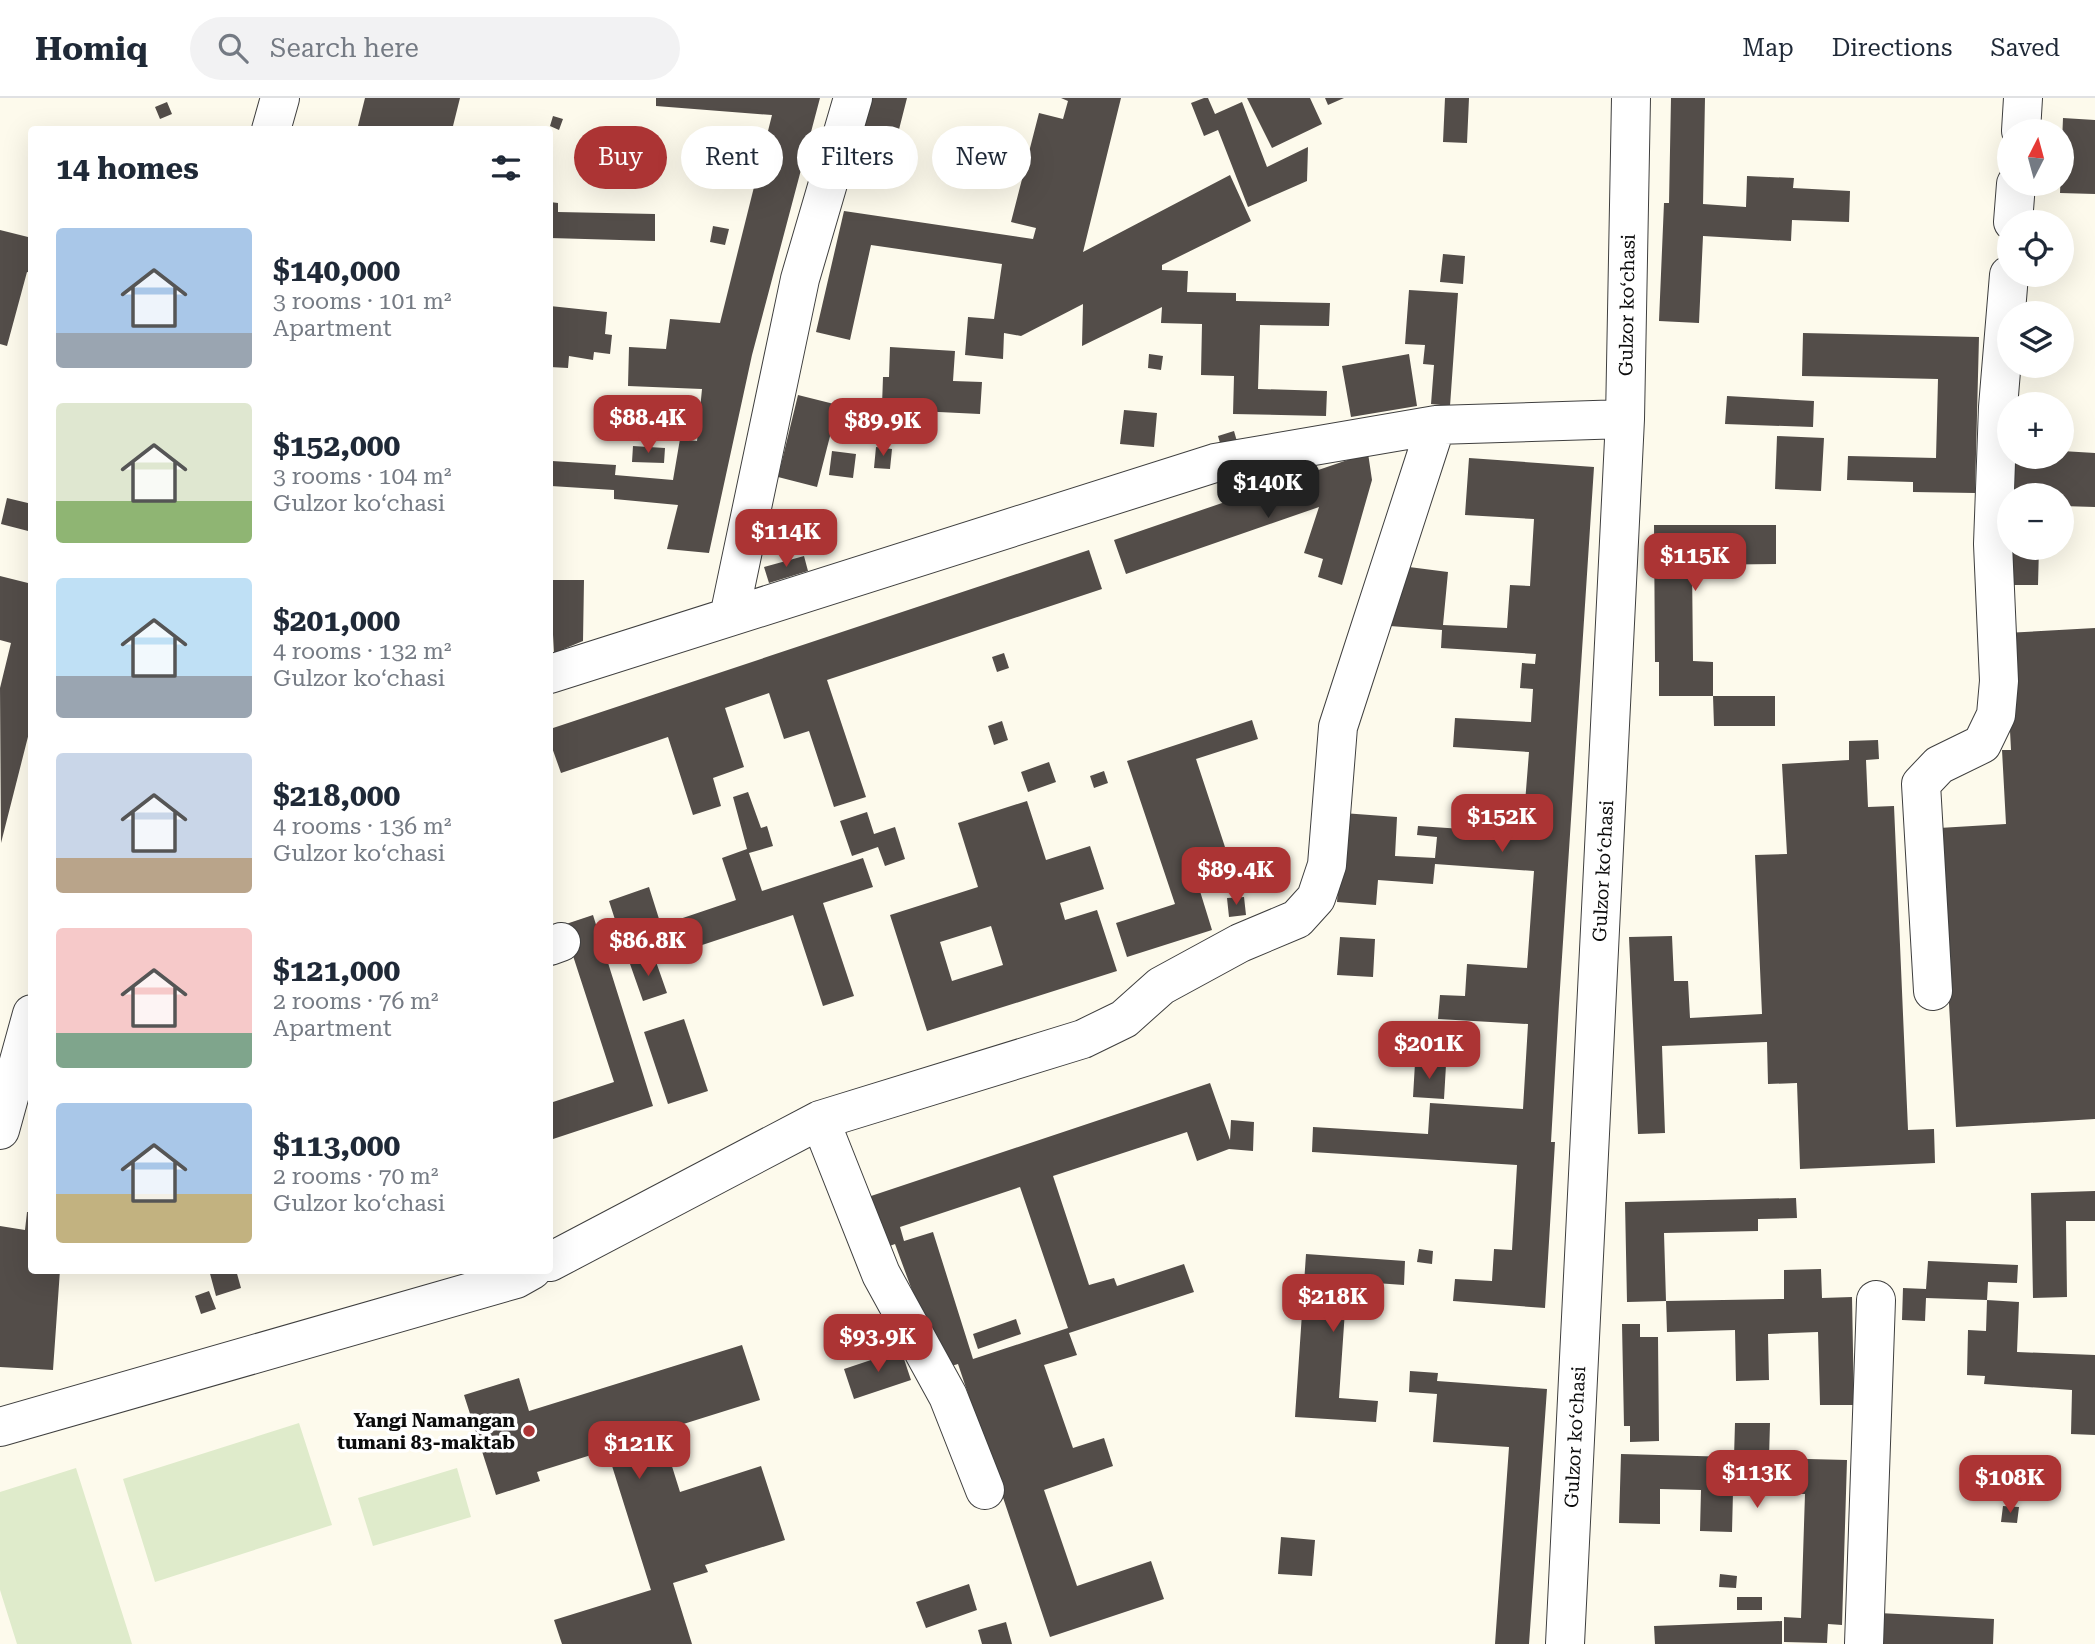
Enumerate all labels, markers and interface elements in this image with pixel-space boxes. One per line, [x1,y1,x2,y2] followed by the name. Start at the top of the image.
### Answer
[190,17,680,80] search box
[35,29,148,68] text: Homiq
[214,29,252,67] icon: search
[270,33,419,63] text: Search here
[1742,34,1794,62] text: Map
[1832,34,1952,62] text: Directions
[1990,34,2060,62] text: Saved
[1997,119,2074,196] north arrow
[1997,119,2074,560] map controls
[574,126,667,189] chip: Buy
[681,126,783,189] chip: Rent
[797,126,918,189] chip: Filters
[932,126,1031,189] chip: New
[487,149,525,187] icon: filters
[56,151,199,186] text: 14 homes
[1997,210,2074,287] button: locate
[1614,234,1640,376] street label: Gulzor koʻchasi
[273,253,400,288] text: $140,000
[112,256,196,340] icon: home
[273,288,451,315] text: 3 rooms · 101 m²
[1997,301,2074,378] button: layers
[273,315,392,342] text: Apartment
[1997,392,2074,469] button: +
[591,396,705,455] pin: $88.4K
[826,398,940,458] pin: $89.9K
[610,404,686,431] text: $88.4K
[845,407,921,434] text: $89.9K
[273,428,400,463] text: $152,000
[112,431,196,515] icon: home
[1219,460,1317,520] pin: $140K
[273,463,451,490] text: 3 rooms · 104 m²
[1233,469,1303,496] text: $140K
[1997,483,2074,560] button: −
[273,490,445,517] text: Gulzor koʻchasi
[737,510,835,569] pin: $114K
[751,518,821,545] text: $114K
[1646,533,1744,593] pin: $115K
[1660,542,1730,569] text: $115K
[273,603,400,638] text: $201,000
[112,606,196,690] icon: home
[273,638,451,665] text: 4 rooms · 132 m²
[273,665,445,692] text: Gulzor koʻchasi
[273,778,400,813] text: $218,000
[112,781,196,865] icon: home
[1453,794,1551,854] pin: $152K
[1588,799,1618,943] street label: Gulzor koʻchasi
[1467,803,1537,830] text: $152K
[273,813,451,840] text: 4 rooms · 136 m²
[273,840,445,867] text: Gulzor koʻchasi
[1179,848,1293,907] pin: $89.4K
[1198,856,1274,883] text: $89.4K
[591,918,705,978] pin: $86.8K
[610,927,686,954] text: $86.8K
[273,953,400,988] text: $121,000
[112,956,196,1040] icon: home
[273,988,439,1015] text: 2 rooms · 76 m²
[273,1015,392,1042] text: Apartment
[1380,1021,1478,1081] pin: $201K
[1394,1030,1464,1057] text: $201K
[273,1128,400,1163] text: $113,000
[112,1131,196,1215] icon: home
[273,1163,439,1190] text: 2 rooms · 70 m²
[273,1190,445,1217] text: Gulzor koʻchasi
[1284,1274,1382,1334] pin: $218K
[1298,1283,1368,1310] text: $218K
[821,1314,935,1374] pin: $93.9K
[840,1323,916,1350] text: $93.9K
[1560,1365,1590,1509] street label: Gulzor koʻchasi
[337,1409,515,1454] place label: Yangi Namangan tumani 83-maktab
[590,1422,688,1481] pin: $121K
[521,1423,537,1439] marker: Yangi Namangan tumani 83-maktab
[604,1430,674,1457] text: $121K
[1708,1450,1806,1510] pin: $113K
[1961,1456,2059,1515] pin: $108K
[1722,1459,1792,1486] text: $113K
[1975,1464,2045,1491] text: $108K

